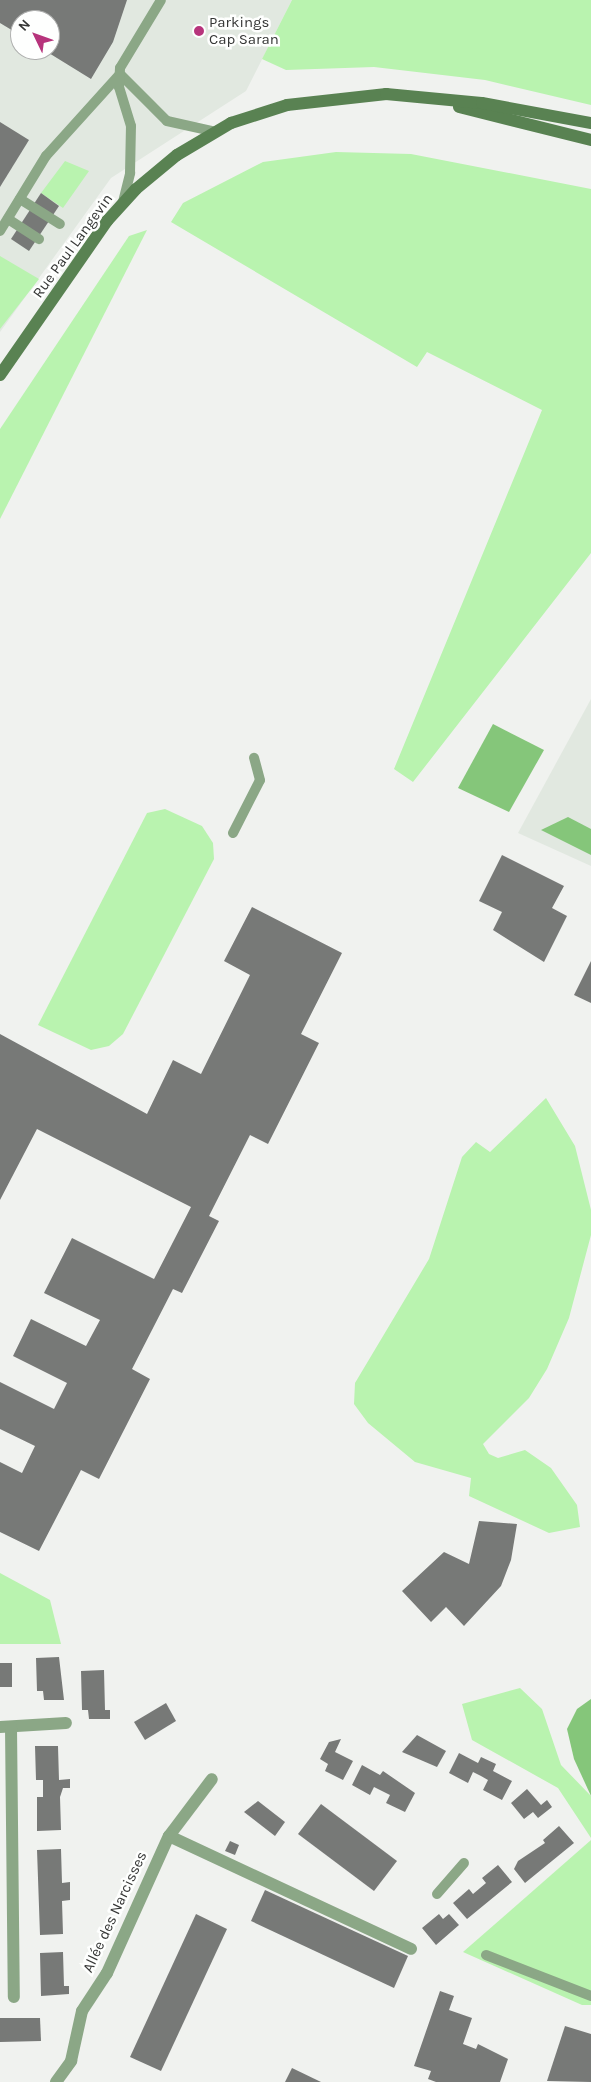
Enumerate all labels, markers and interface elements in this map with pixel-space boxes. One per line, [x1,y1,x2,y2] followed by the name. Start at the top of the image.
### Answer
[10,10,60,60] north arrow
[209,13,279,48] place label: Parkings Cap Saran
[15,16,34,35] text: N
[193,25,205,37] marker: Parkings Cap Saran
[29,190,117,302] street label: Rue Paul Langevin
[79,1849,151,1975] street label: Allée des Narcisses

